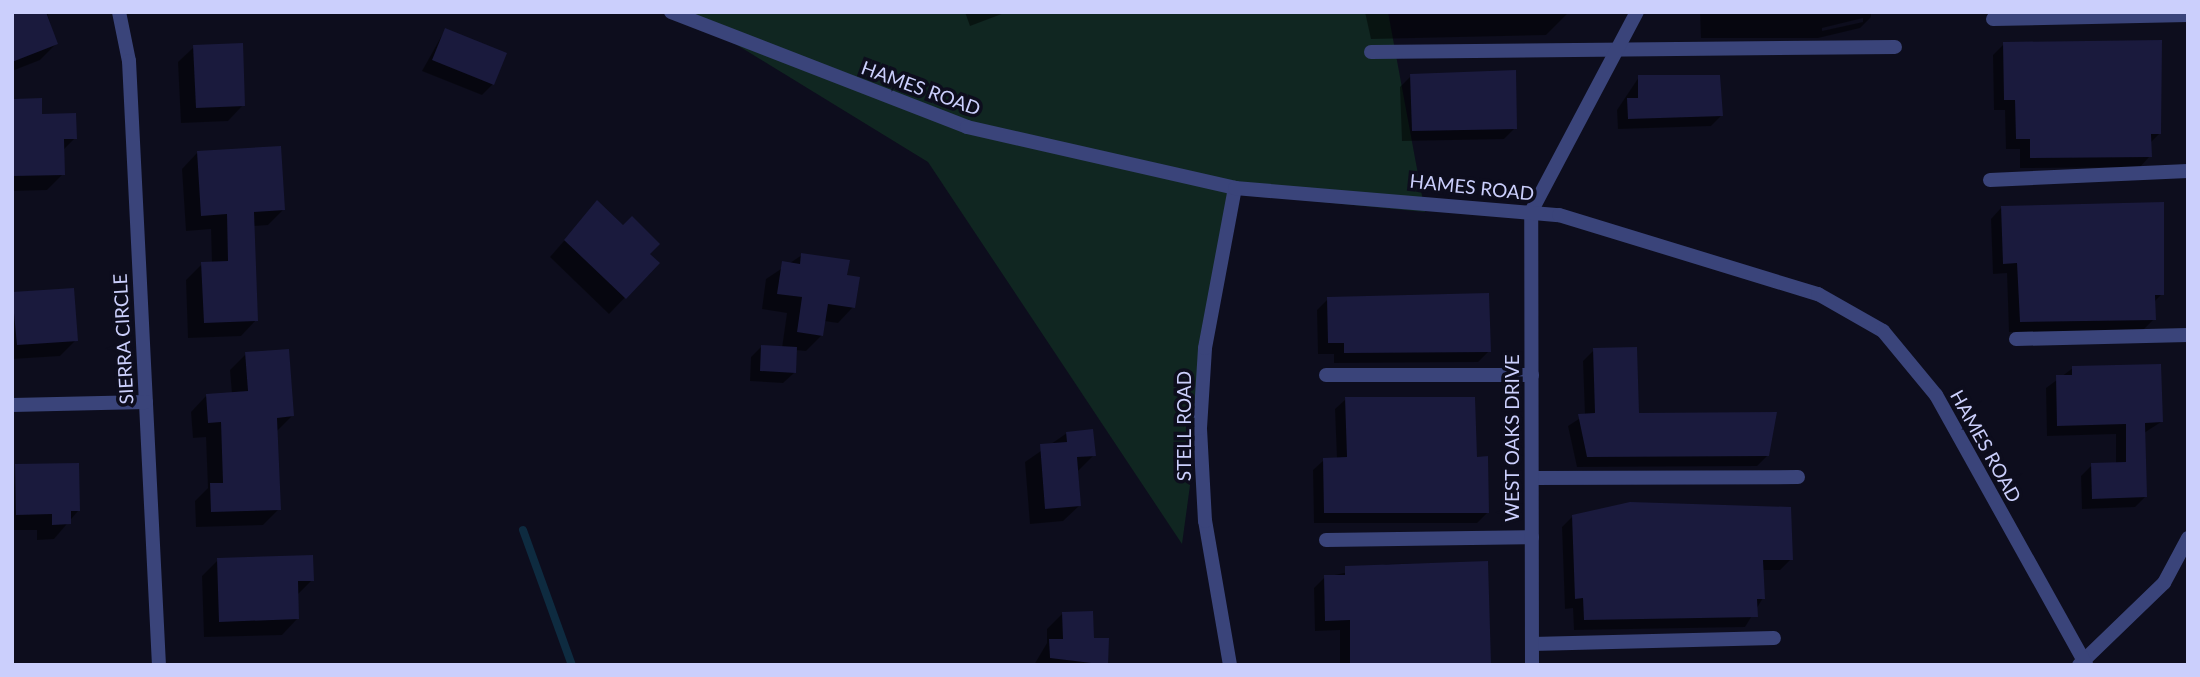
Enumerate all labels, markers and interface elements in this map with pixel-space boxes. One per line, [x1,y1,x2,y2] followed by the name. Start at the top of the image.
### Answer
[858,56,984,120] street label: HAMES ROAD
[1409,169,1535,205] street label: HAMES ROAD
[108,273,138,405] street label: SIERRA CIRCLE
[1501,354,1523,522] street label: WEST OAKS DRIVE
[1173,371,1195,481] street label: STELL ROAD
[1946,386,2026,506] street label: HAMES ROAD

